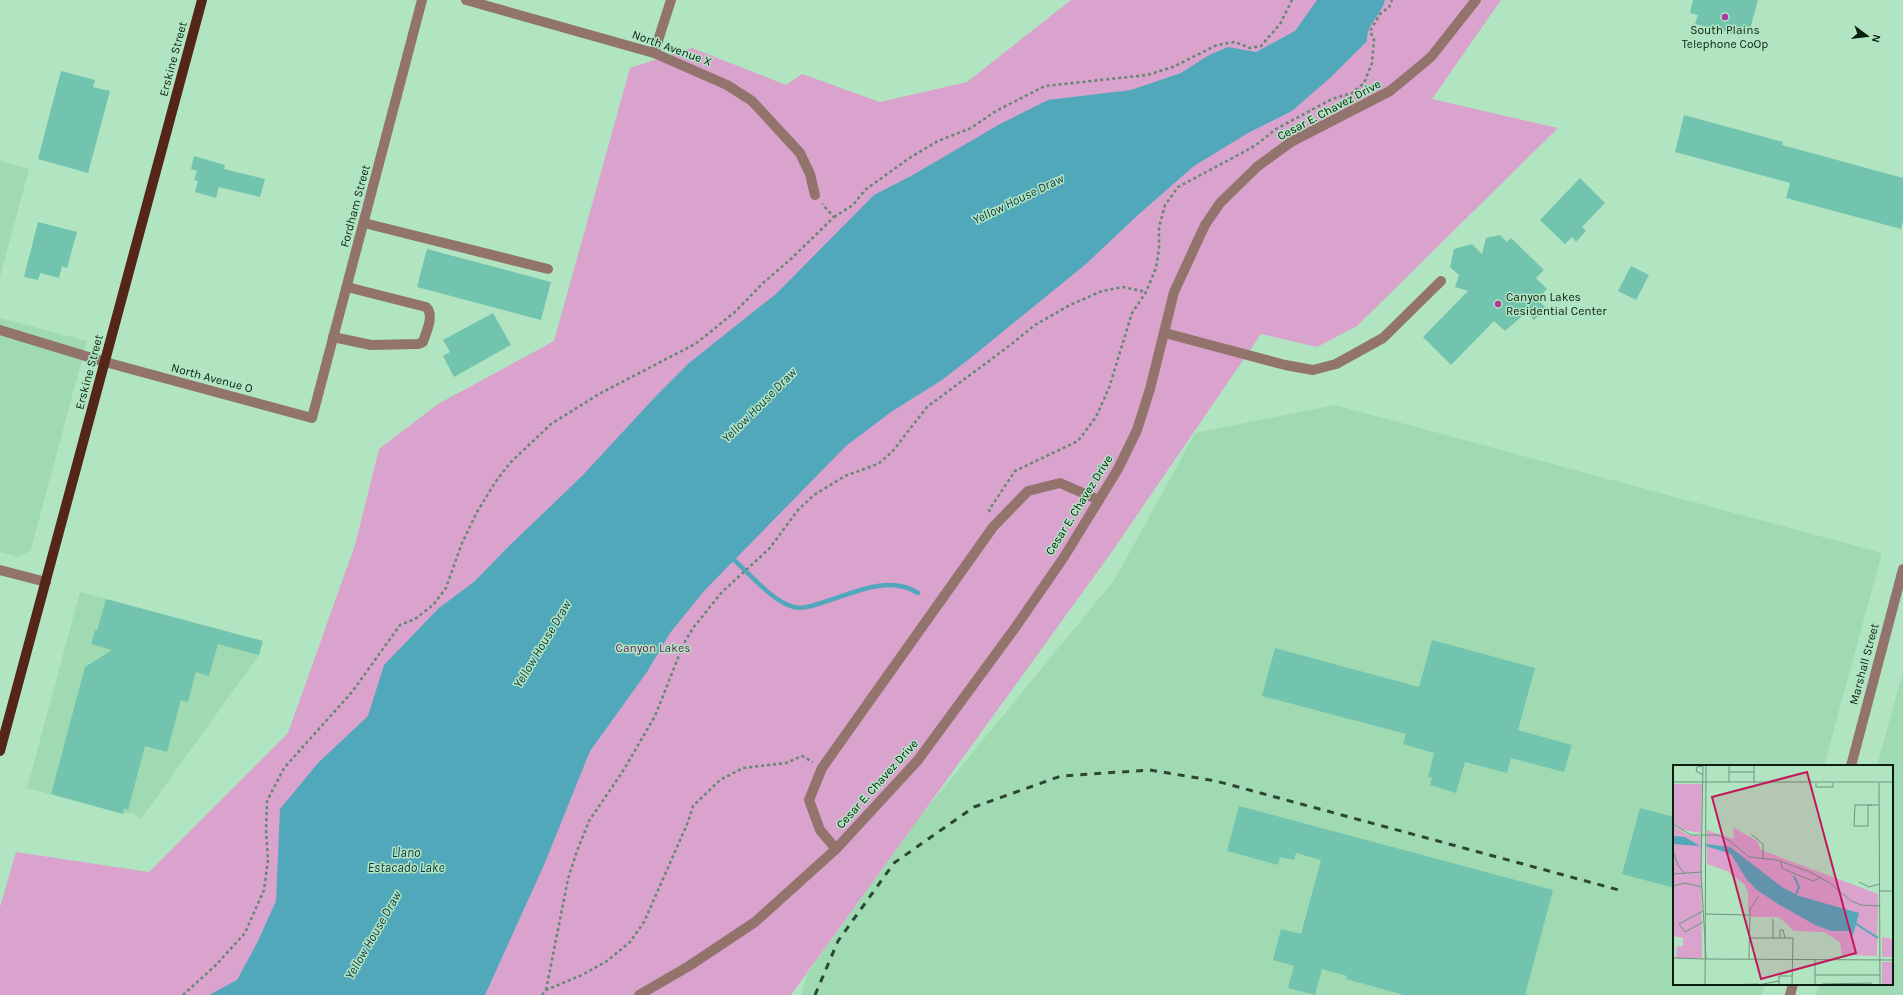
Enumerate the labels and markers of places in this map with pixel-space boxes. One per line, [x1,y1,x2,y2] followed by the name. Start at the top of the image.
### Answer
[1720,12,1730,22] marker: South Plains Telephone CoOp
[1682,23,1768,51] place label: South Plains Telephone CoOp
[1506,290,1607,318] place label: Canyon Lakes Residential Center
[1493,299,1503,309] marker: Canyon Lakes Residential Center

